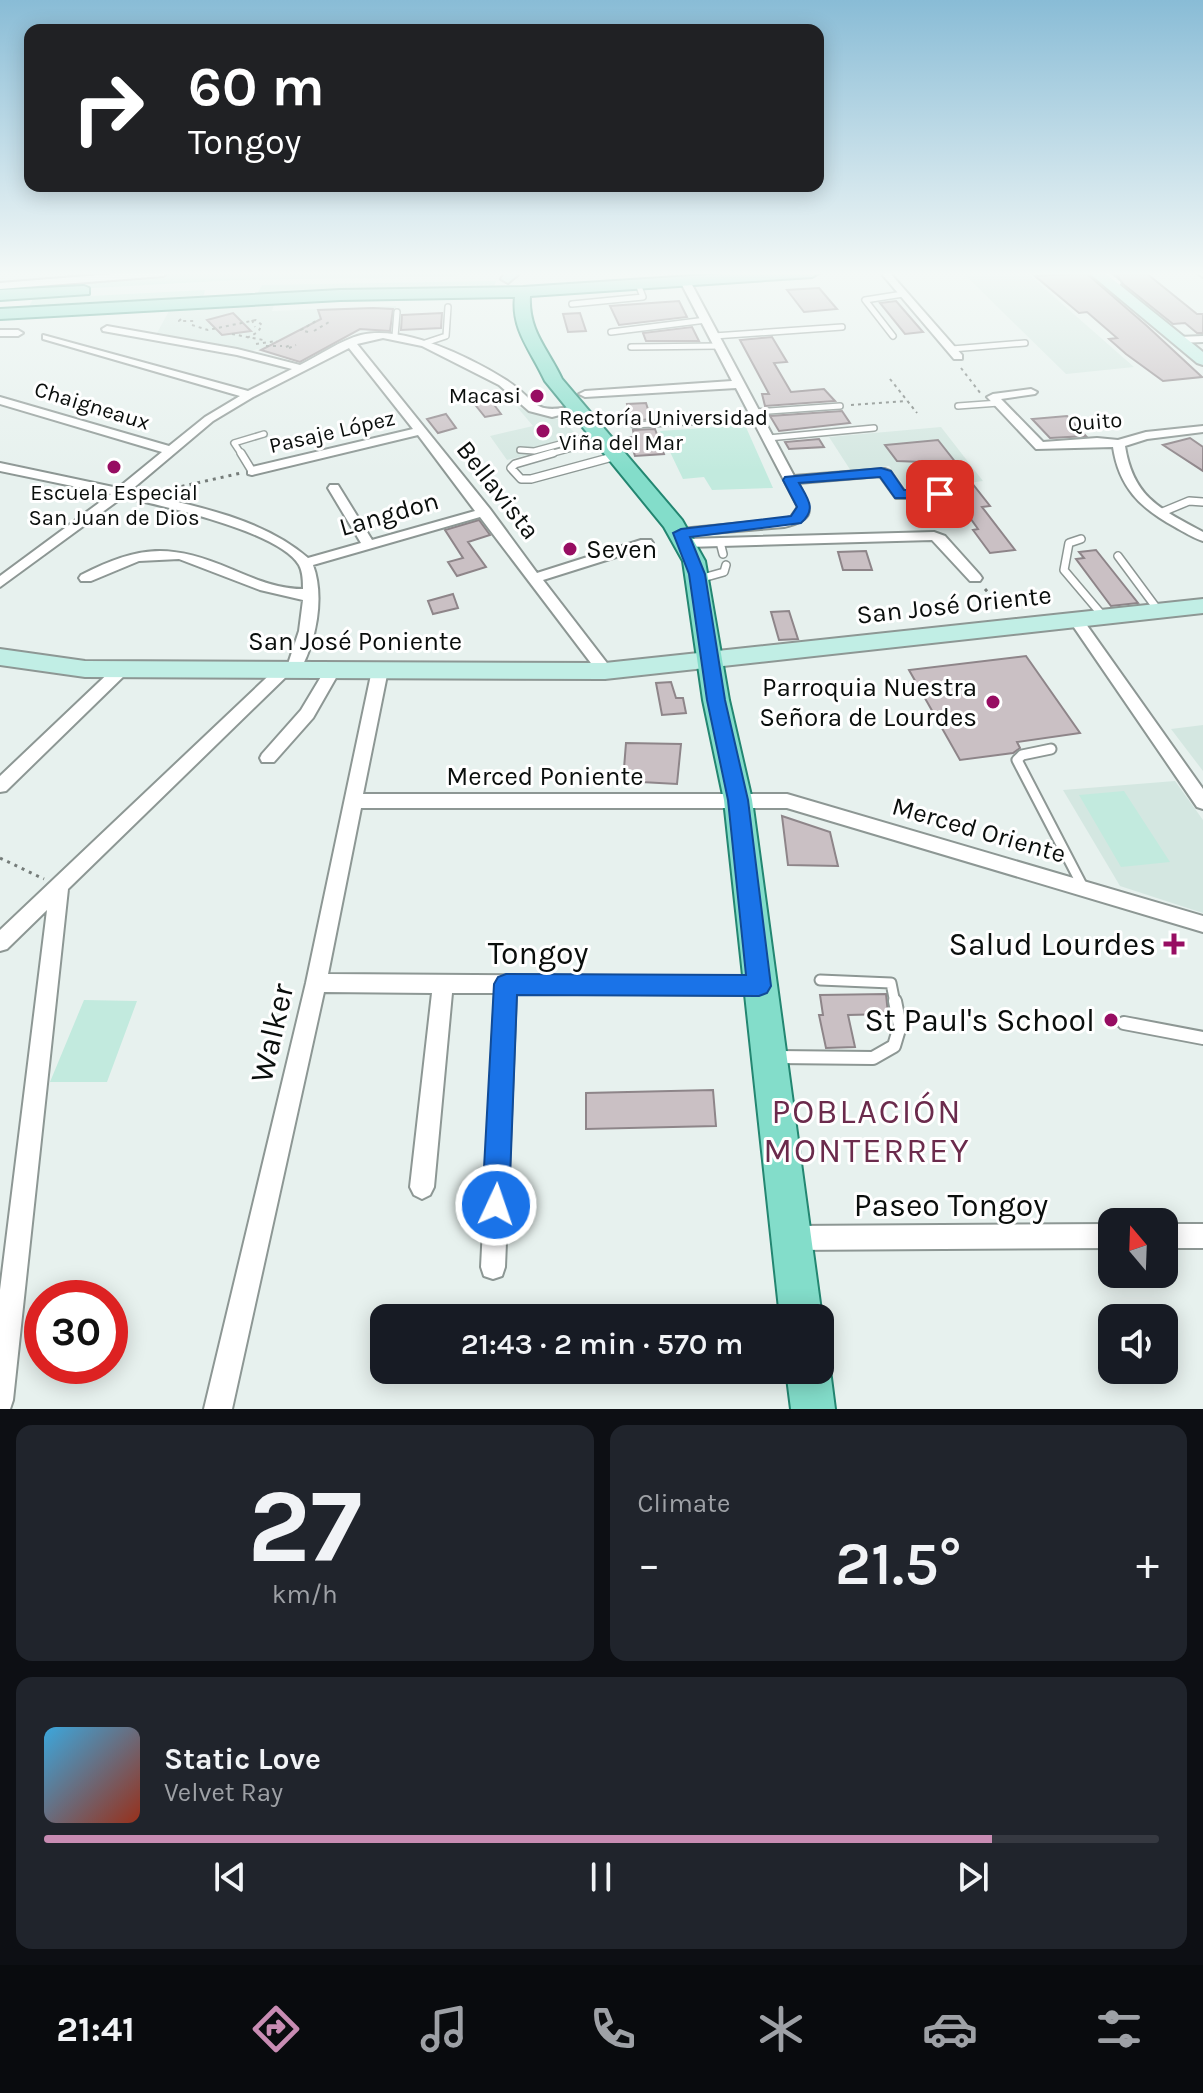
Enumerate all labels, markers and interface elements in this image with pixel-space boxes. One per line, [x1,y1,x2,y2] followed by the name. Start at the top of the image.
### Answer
[188,54,325,119] text: 60 m
[56,56,160,160] icon: right
[188,121,301,163] text: Tongoy
[31,376,153,436] street label: Chaigneaux
[449,383,521,409] place label: Macasi
[528,387,546,405] marker: Macasi
[267,405,397,459] street label: Pasaje López
[559,405,768,456] place label: Rectoría Universidad Viña del Mar
[1067,407,1123,437] street label: Quito
[534,422,552,440] marker: Rectoría Universidad Viña del Mar
[450,434,546,546] street label: Bellavista
[105,458,123,476] marker: Escuela Especial San Juan de Dios
[906,460,974,528] pin
[918,472,962,516] icon: arrive
[29,480,199,531] place label: Escuela Especial San Juan de Dios
[336,485,442,543] street label: Langdon
[586,534,657,565] place label: Seven
[561,540,579,558] marker: Seven
[855,579,1053,631] street label: San José Oriente
[248,626,462,657] street label: San José Poniente
[759,672,977,733] place label: Parroquia Nuestra Señora de Lourdes
[984,693,1002,711] marker: Parroquia Nuestra Señora de Lourdes
[446,761,644,792] street label: Merced Poniente
[889,790,1069,870] street label: Merced Oriente
[949,926,1156,963] place label: Salud Lourdes
[1163,933,1185,955] marker: Salud Lourdes
[488,935,588,972] street label: Tongoy
[243,980,301,1086] street label: Walker
[865,1002,1095,1039] place label: St Paul's School
[1102,1011,1120,1029] marker: St Paul's School
[763,1091,971,1171] district label: POBLACIÓN MONTERREY
[454,1163,538,1247] position arrow
[854,1187,1048,1224] street label: Paseo Tongoy
[1098,1208,1178,1288] north arrow
[1098,1208,1178,1384] map controls
[24,1280,128,1384] speed limit sign: 30
[1098,1304,1178,1384] button: sound
[461,1326,743,1362] text: 21:43 · 2 min · 570 m
[247,1466,362,1587] text: 27
[638,1488,730,1519] text: Climate
[835,1529,961,1599] text: 21.5°
[638,1539,661,1590] text: −
[1136,1539,1159,1590] text: +
[272,1579,338,1610] text: km/h
[164,1741,321,1777] text: Static Love
[164,1777,283,1808] text: Velvet Ray
[208,1855,252,1899] icon: previous
[579,1855,623,1899] icon: pause
[951,1855,995,1899] icon: next
[248,2001,304,2057] icon: directions
[416,2001,472,2057] icon: music
[585,2001,641,2057] icon: phone
[753,2001,809,2057] icon: climate
[922,2001,978,2057] icon: car
[1091,2001,1147,2057] icon: filters
[56,2008,135,2050] text: 21:41

